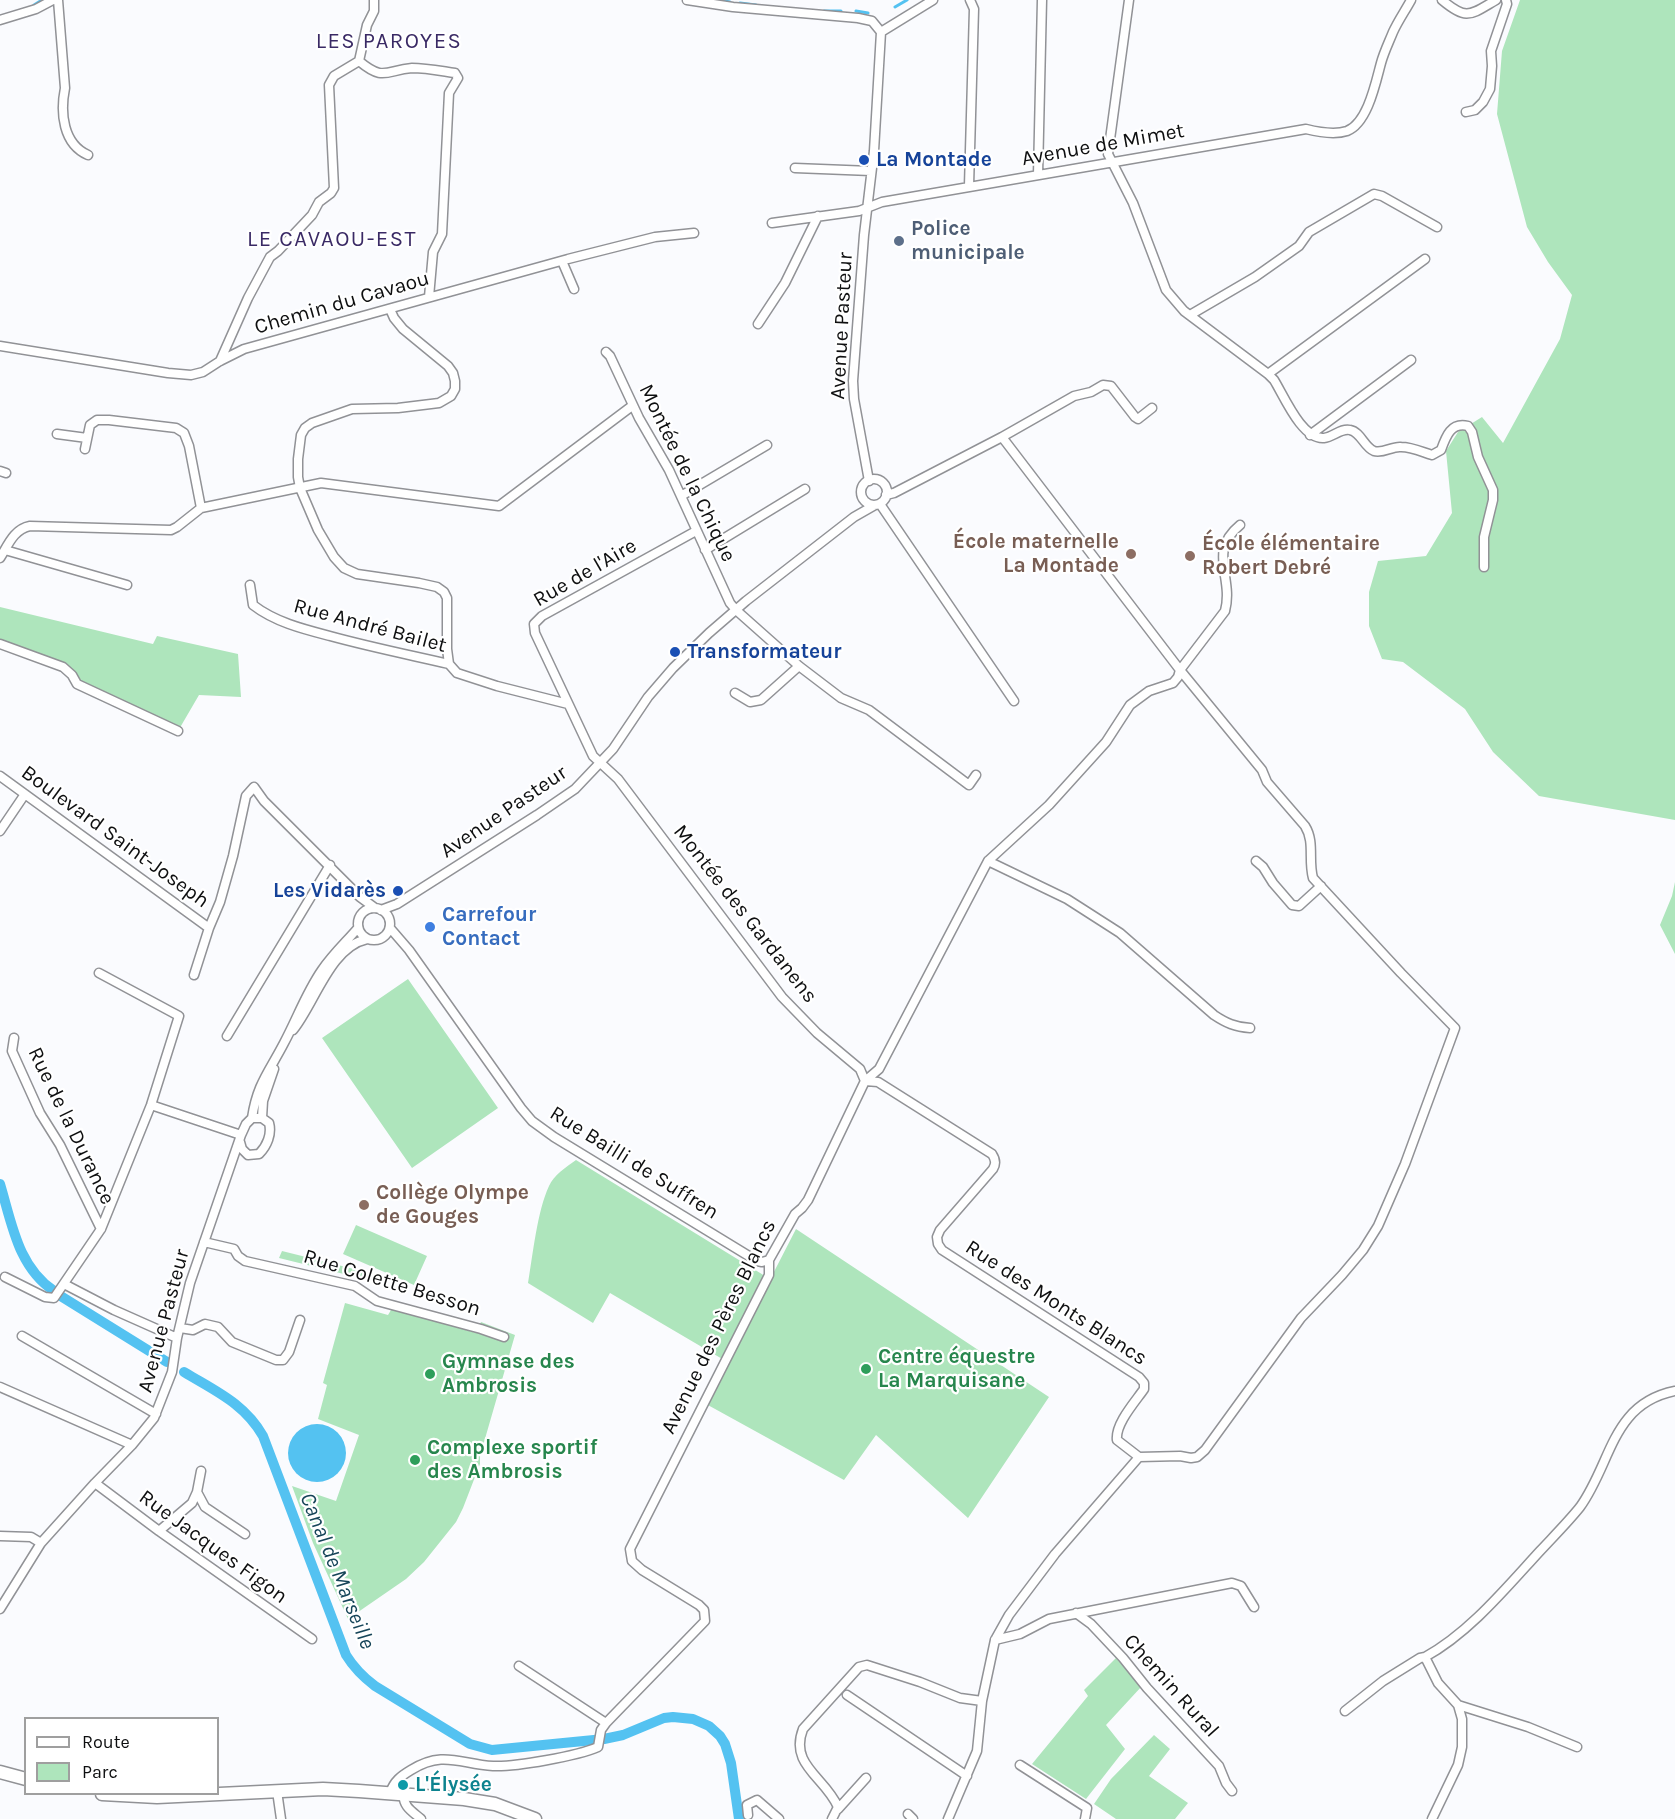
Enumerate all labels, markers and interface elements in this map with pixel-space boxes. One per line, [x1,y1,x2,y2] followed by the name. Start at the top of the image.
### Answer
[316,29,462,55] district label: LES PAROYES
[1020,118,1186,172] street label: Avenue de Mimet
[876,147,992,173] place label: La Montade
[857,153,871,167] marker: La Montade
[911,216,1025,266] place label: Police municipale
[247,227,417,253] district label: LE CAVAOU-EST
[892,234,906,248] marker: Police municipale
[826,252,858,400] street label: Avenue Pasteur
[252,266,432,340] street label: Chemin du Cavaou
[633,380,741,566] street label: Montée de la Chique
[953,529,1119,579] place label: École maternelle La Montade
[1202,531,1380,581] place label: École élémentaire Robert Debré
[529,533,641,613] street label: Rue de l'Aire
[1124,547,1138,561] marker: École maternelle La Montade
[1183,549,1197,563] marker: École élémentaire Robert Debré
[291,593,449,659] street label: Rue André Bailet
[687,639,842,665] place label: Transformateur
[668,645,682,659] marker: Transformateur
[16,760,214,914] street label: Boulevard Saint-Joseph
[436,760,572,864] street label: Avenue Pasteur
[668,820,822,1008] street label: Montée des Gardanens
[273,878,386,904] place label: Les Vidarès
[391,884,405,898] marker: Les Vidarès
[442,902,536,952] place label: Carrefour Contact
[423,920,437,934] marker: Carrefour Contact
[22,1043,120,1209] street label: Rue de la Durance
[545,1101,723,1225] street label: Rue Bailli de Suffren
[376,1180,529,1230] place label: Collège Olympe de Gouges
[357,1198,371,1212] marker: Collège Olympe de Gouges
[656,1216,782,1438] street label: Avenue des Pères Blancs
[960,1235,1152,1371] street label: Rue des Monts Blancs
[300,1244,484,1322] street label: Rue Colette Besson
[133,1247,195,1395] street label: Avenue Pasteur
[878,1344,1035,1394] place label: Centre équestre La Marquisane
[442,1349,575,1399] place label: Gymnase des Ambrosis
[859,1362,873,1376] marker: Centre équestre La Marquisane
[423,1367,437,1381] marker: Gymnase des Ambrosis
[427,1435,597,1485] place label: Complexe sportif des Ambrosis
[408,1453,422,1467] marker: Complexe sportif des Ambrosis
[134,1485,292,1609] street label: Rue Jacques Figon
[294,1489,380,1653] water label: Canal de Marseille
[1118,1629,1224,1743] street label: Chemin Rural
[24,1717,219,1795] legend
[82,1731,130,1753] text: Route
[82,1761,118,1783] text: Parc
[415,1772,492,1798] place label: L'Élysée
[396,1778,410,1792] marker: L'Élysée

